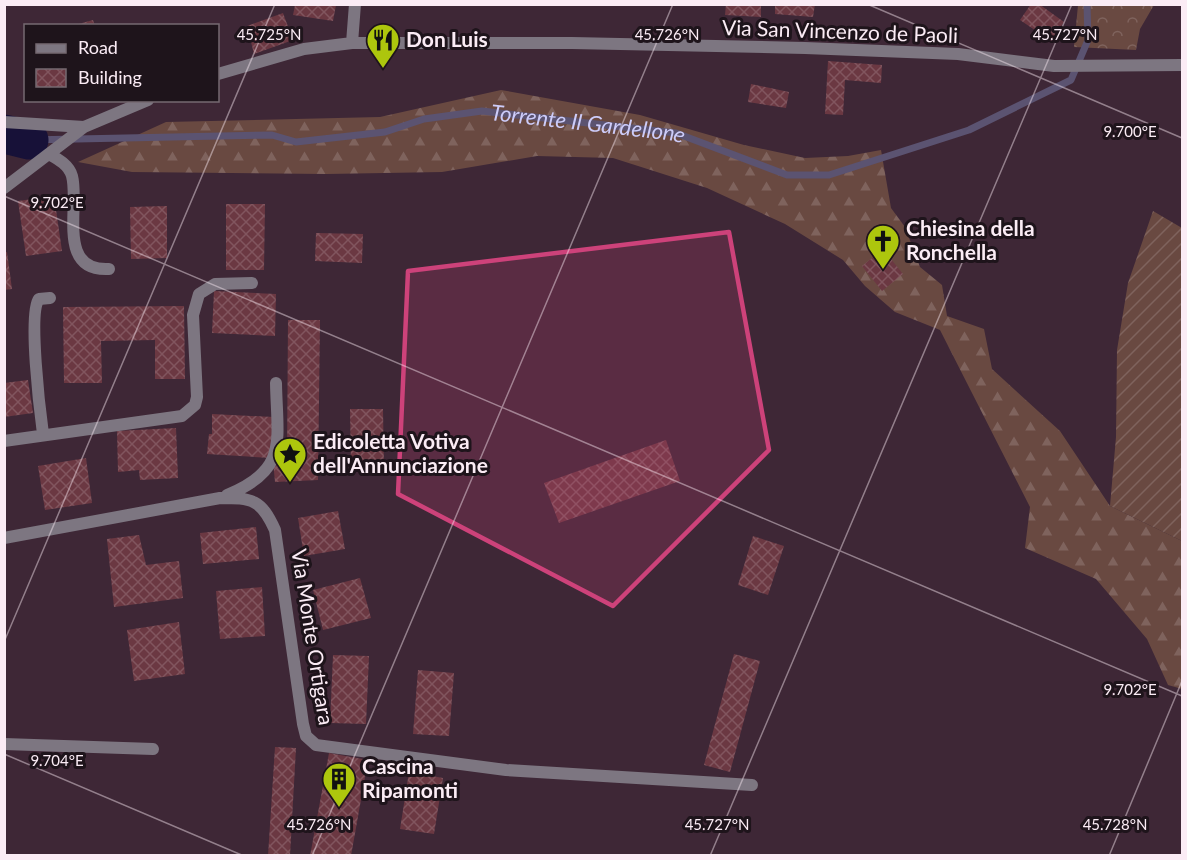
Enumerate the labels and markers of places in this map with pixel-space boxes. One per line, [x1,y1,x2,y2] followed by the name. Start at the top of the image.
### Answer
[365,22,401,69] restaurant icon: Don Luis
[406,26,488,51] place label: Don Luis
[906,215,1035,264] place label: Chiesina della Ronchella
[865,223,901,270] church icon: Chiesina della Ronchella
[313,428,488,477] place label: Edicoletta Votiva dell'Annunciazione
[272,436,308,483] place icon: Edicoletta Votiva dell'Annunciazione
[362,753,458,802] place label: Cascina Ripamonti
[321,761,357,808] building icon: Cascina Ripamonti

